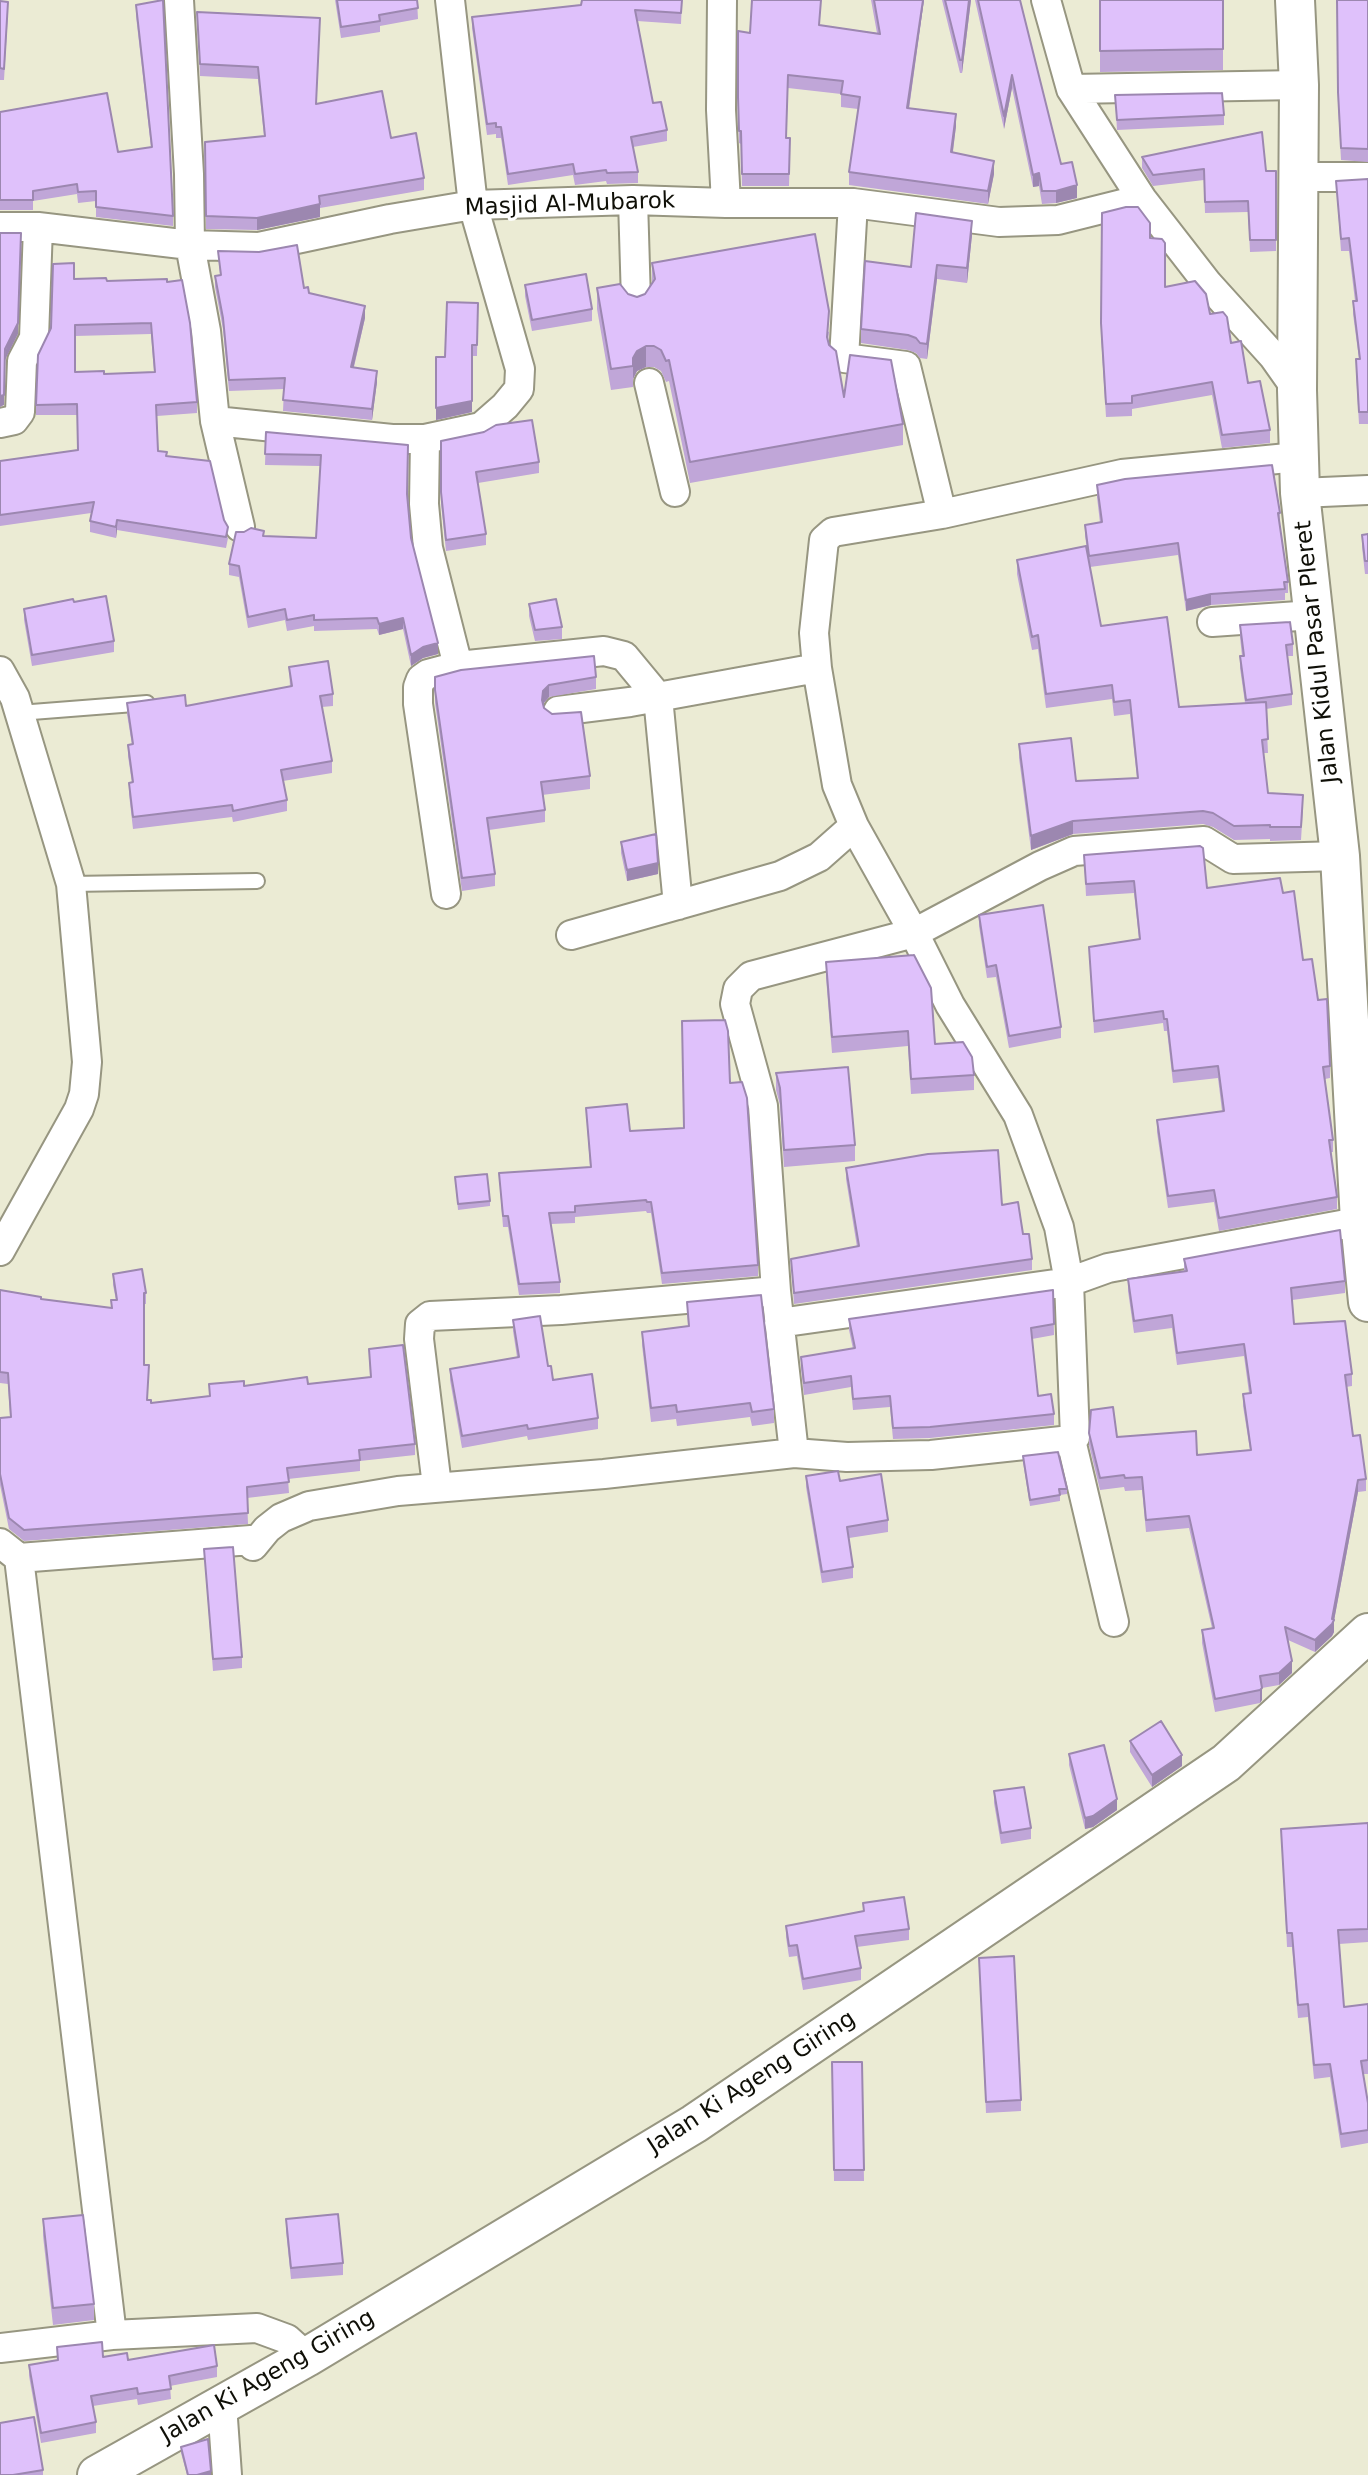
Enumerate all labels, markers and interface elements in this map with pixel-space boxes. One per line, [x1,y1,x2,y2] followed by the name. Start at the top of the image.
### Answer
[464,188,676,222] street label: Masjid Al-Mubarok
[1290,519,1346,785] street label: Jalan Kidul Pasar Pleret
[643,2005,861,2161] street label: Jalan Ki Ageng Giring
[156,2304,380,2450] street label: Jalan Ki Ageng Giring

